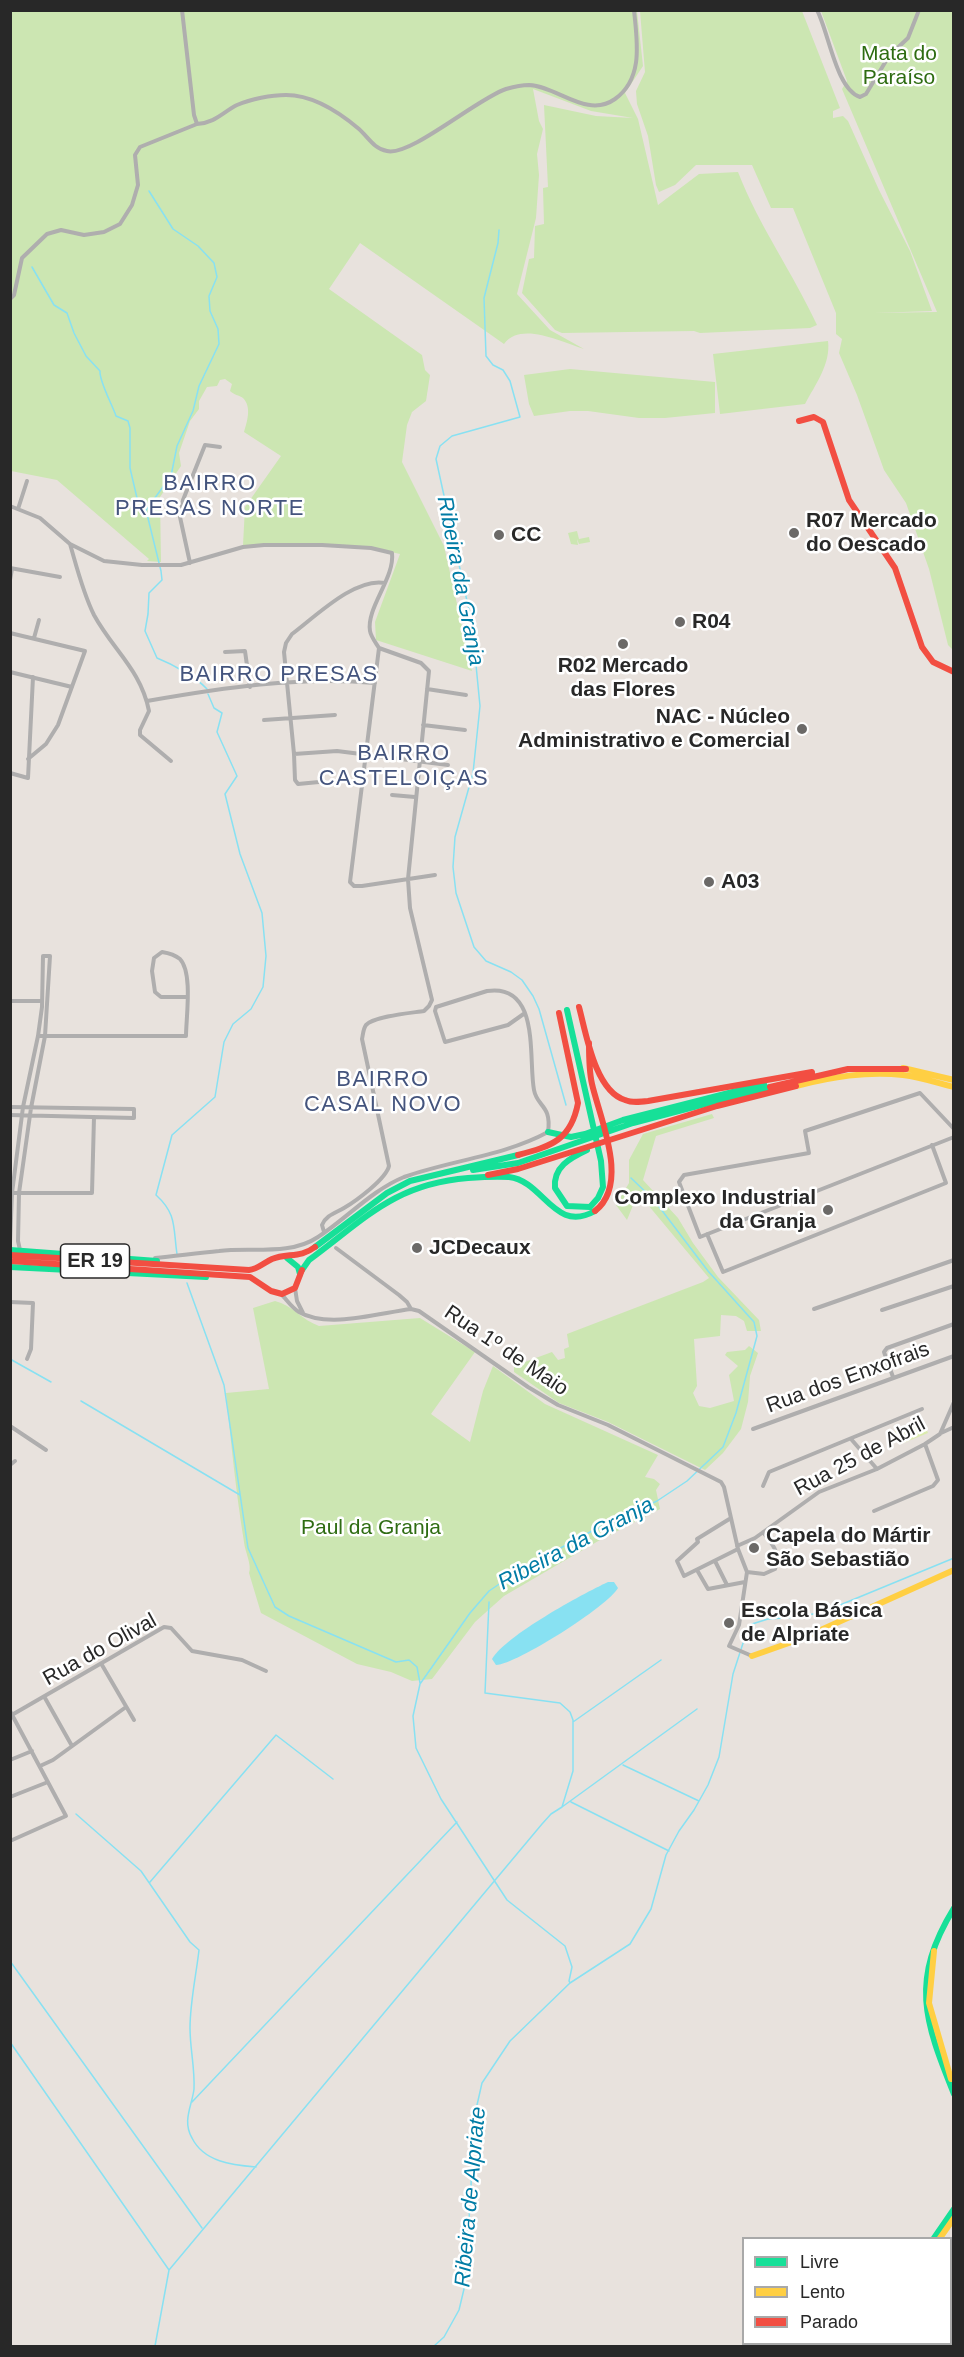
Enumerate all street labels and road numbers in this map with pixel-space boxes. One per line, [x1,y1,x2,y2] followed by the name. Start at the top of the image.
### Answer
[60,1244,130,1278] road number: ER 19
[439,1300,573,1402] street label: Rua 1º de Maio
[763,1337,933,1419] street label: Rua dos Enxofrais
[790,1412,930,1502] street label: Rua 25 de Abril
[39,1608,161,1692] street label: Rua do Olival

